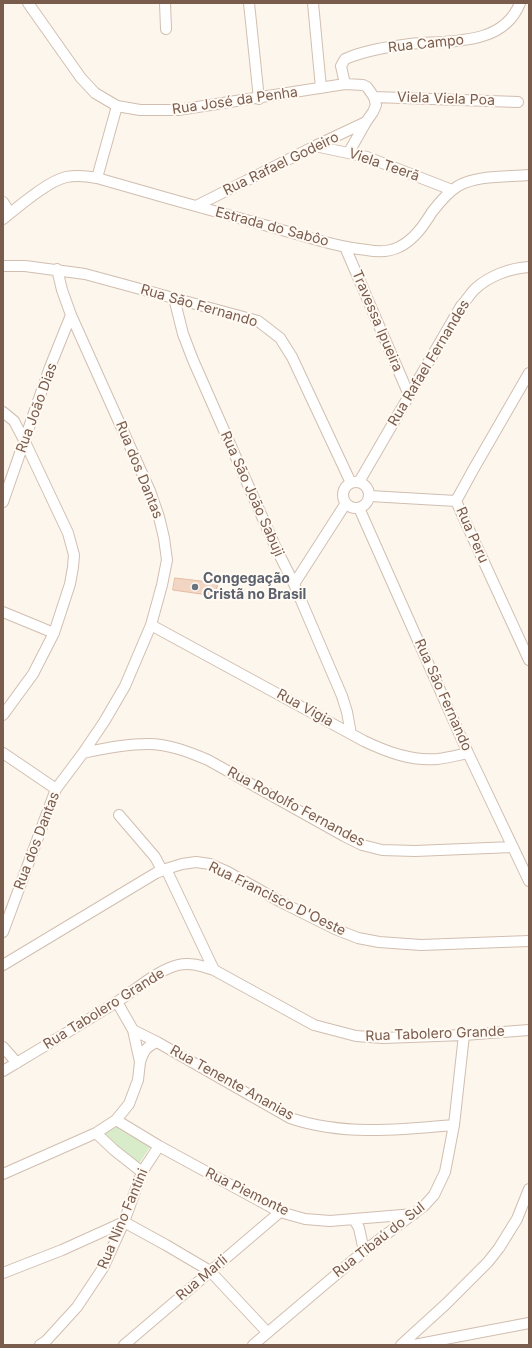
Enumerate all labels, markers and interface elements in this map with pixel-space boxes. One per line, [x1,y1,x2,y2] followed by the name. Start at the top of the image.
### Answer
[387,32,465,56] street label: Rua Campo
[171,84,299,118] street label: Rua José da Penha
[397,89,495,109] street label: Viela Viela Poa
[220,129,342,199] street label: Rua Rafael Godeiro
[346,145,422,185] street label: Viela Teerã
[213,204,331,250] street label: Estrada do Sabôo
[348,268,406,374] street label: Travessa Ipueira
[139,281,259,331] street label: Rua São Fernando
[385,297,473,429] street label: Rua Rafael Fernandes
[13,361,61,455] street label: Rua João Dias
[112,419,166,521] street label: Rua dos Dantas
[217,429,287,559] street label: Rua São João Sabuji
[452,504,492,566] street label: Rua Peru
[203,571,306,604] place label: Congegação Cristã no Brasil
[190,582,200,592] marker: Congegação Cristã no Brasil
[411,636,475,754] street label: Rua São Fernando
[274,686,336,730] street label: Rua Vigia
[224,764,368,850] street label: Rua Rodolfo Fernandes
[11,790,63,892] street label: Rua dos Dantas
[206,858,348,940] street label: Rua Francisco D'Oeste
[40,965,168,1053] street label: Rua Tabolero Grande
[365,1023,505,1045] street label: Rua Tabolero Grande
[167,1042,297,1124] street label: Rua Tenente Ananias
[202,1164,292,1220] street label: Rua Piemonte
[94,1166,152,1272] street label: Rua Nino Fantini
[330,1199,428,1281] street label: Rua Tibaú do Sul
[173,1252,231,1304] street label: Rua Marli

